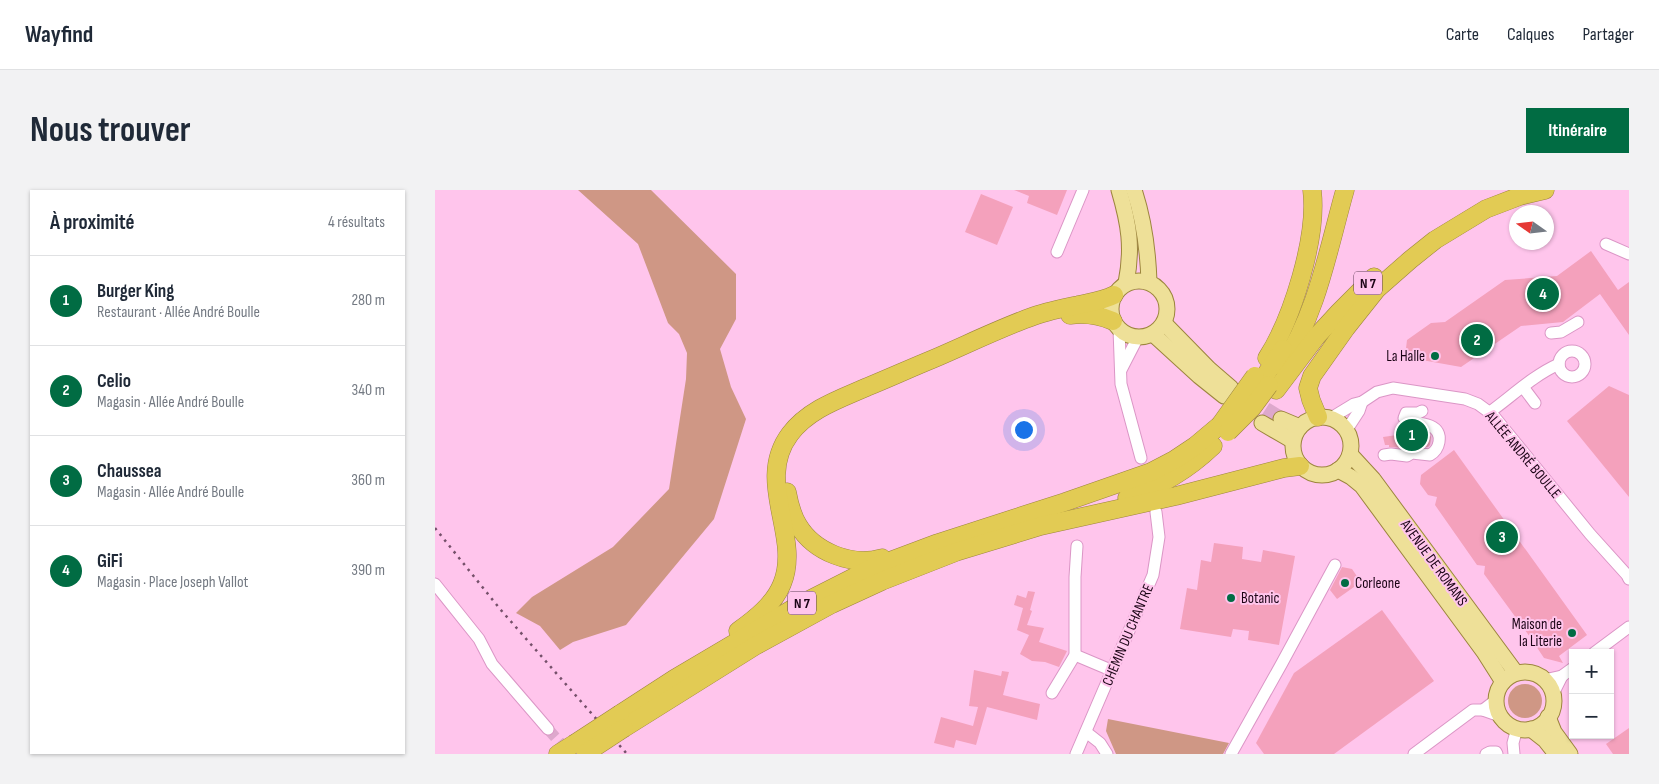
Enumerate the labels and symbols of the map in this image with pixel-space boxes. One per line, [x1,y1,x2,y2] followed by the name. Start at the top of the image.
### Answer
[1509,205,1554,250] north arrow
[1354,272,1382,295] road number: N 7
[1527,275,1559,313] pin: 4
[1461,321,1493,359] pin: 2
[1386,347,1425,366] place label: La Halle
[1429,350,1441,362] marker: La Halle
[1480,407,1565,502] street label: ALLÉE ANDRÉ BOULLE
[1396,416,1428,454] pin: 1
[1011,417,1037,443] your location
[1396,515,1472,610] street label: AVENUE DE ROMANS
[1486,518,1518,556] pin: 3
[1355,574,1400,593] place label: Corleone
[1339,577,1351,589] marker: Corleone
[1098,581,1158,689] street label: CHEMIN DU CHANTRE
[1241,589,1279,608] place label: Botanic
[788,592,816,614] road number: N 7
[1225,592,1237,604] marker: Botanic
[1512,615,1562,651] place label: Maison de la Literie
[1566,627,1578,639] marker: Maison de la Literie

